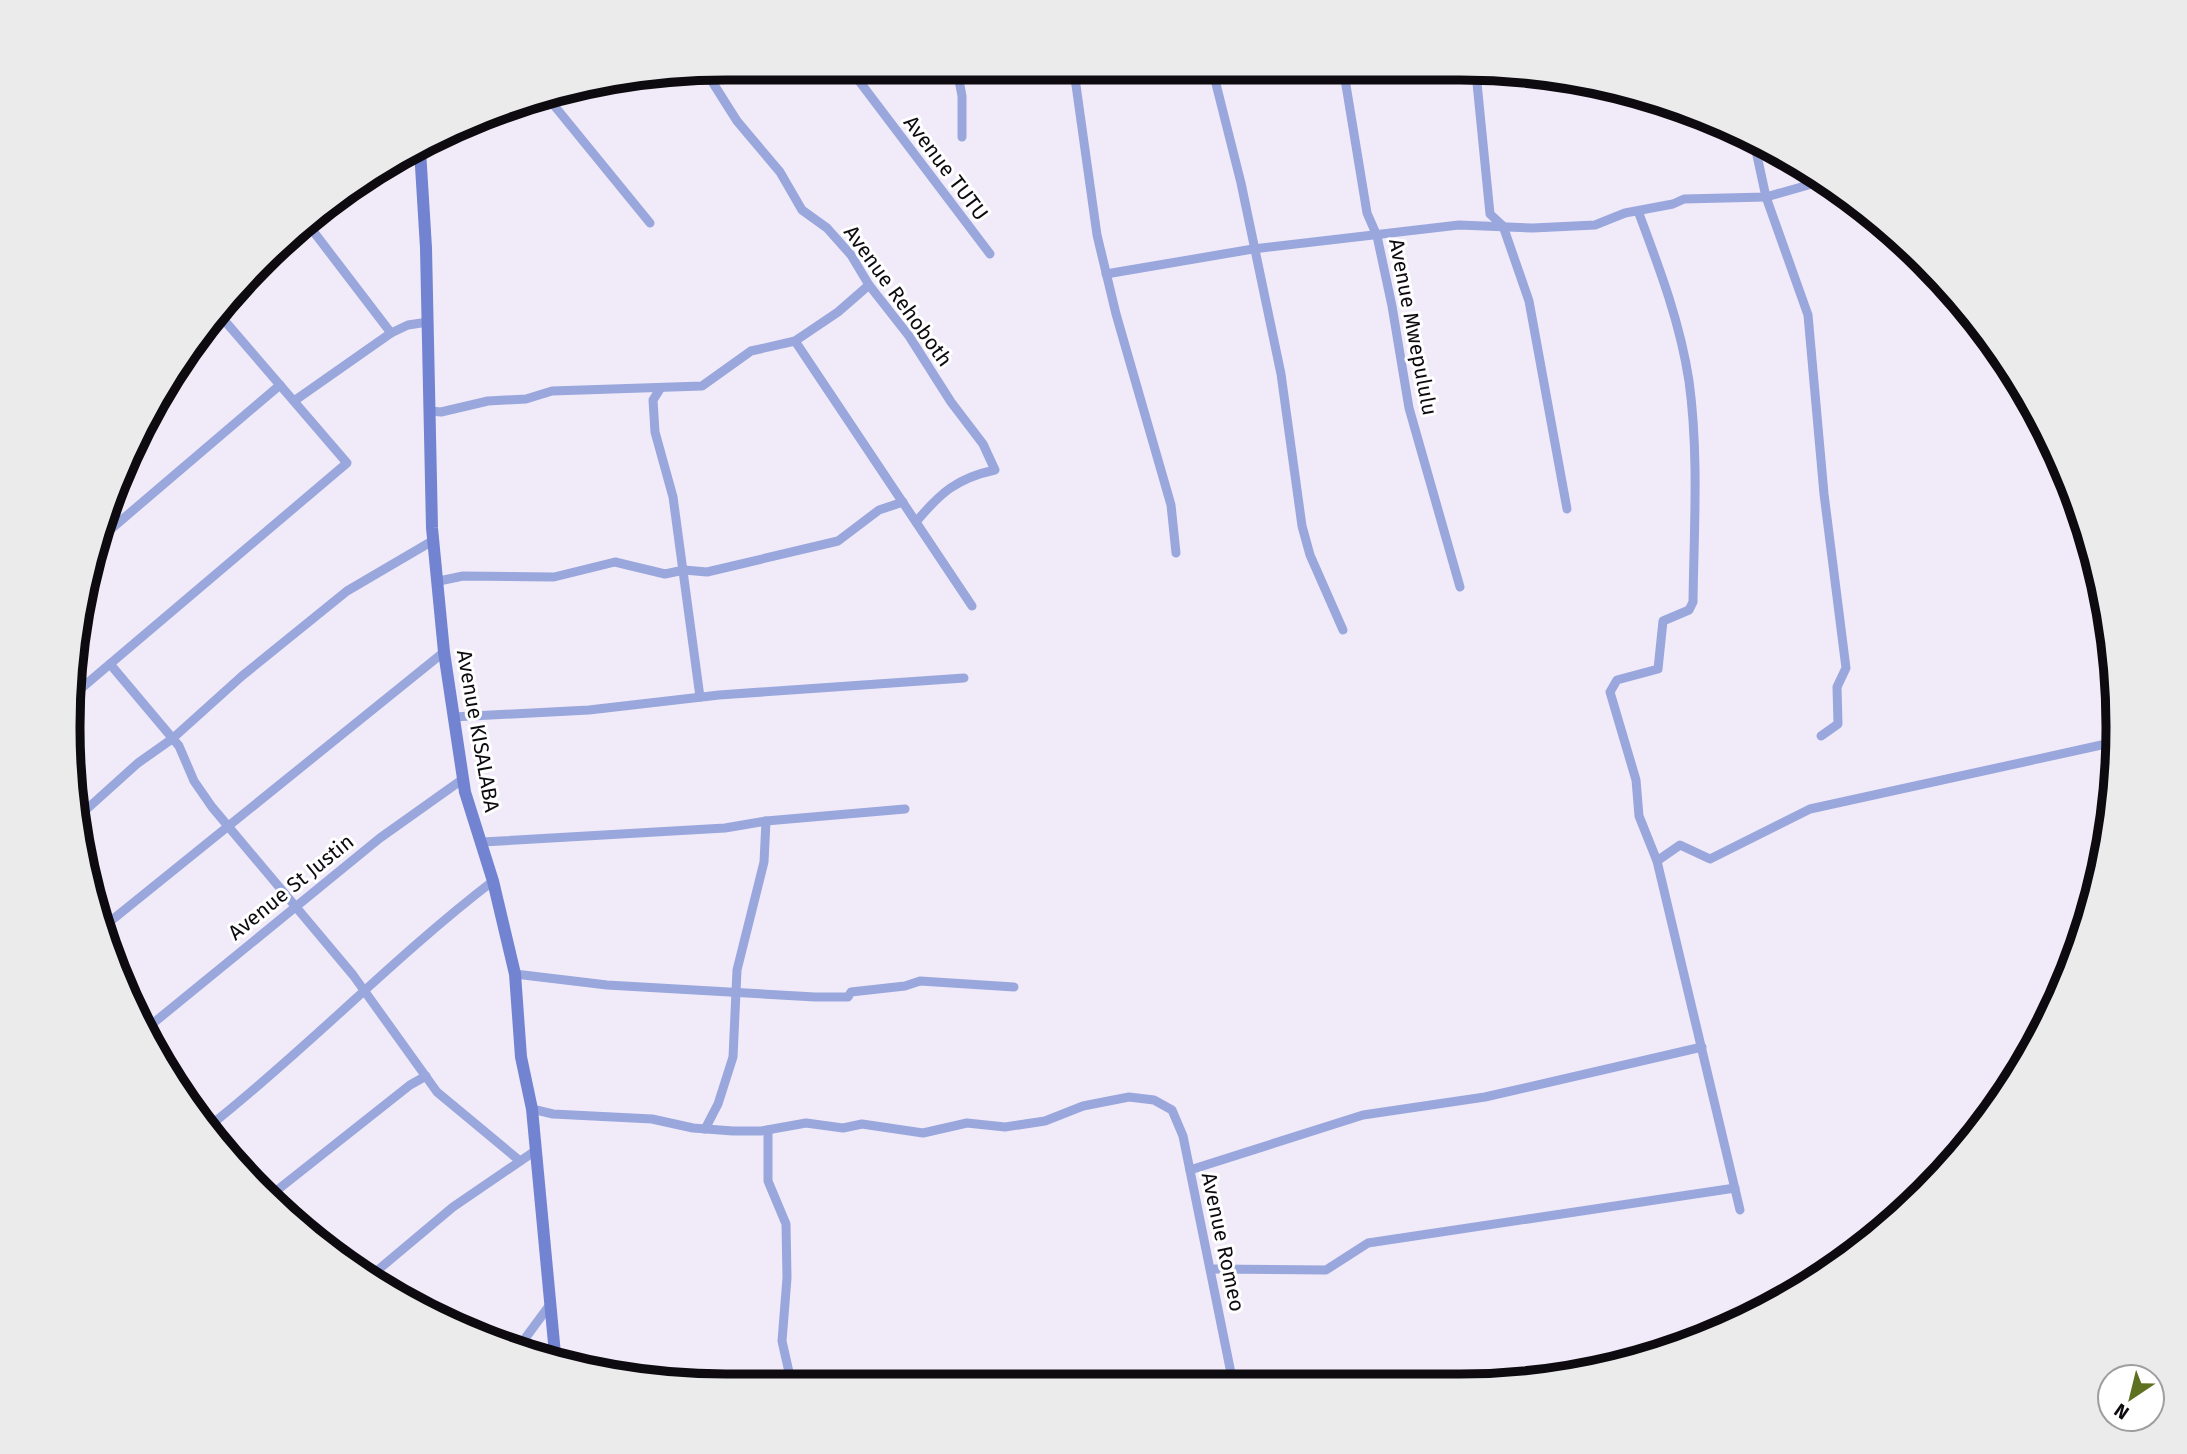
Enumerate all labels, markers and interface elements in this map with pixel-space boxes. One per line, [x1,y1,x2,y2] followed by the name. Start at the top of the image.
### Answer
[898,110,994,226] street label: Avenue TUTU
[838,220,958,372] street label: Avenue Rehoboth
[1383,236,1443,418] street label: Avenue Mwepululu
[451,648,505,814] street label: Avenue KISALABA
[223,828,359,946] street label: Avenue St Justin
[1196,1170,1250,1314] street label: Avenue Romeo
[2096,1363,2166,1433] north arrow
[2110,1398,2133,1425] text: N

